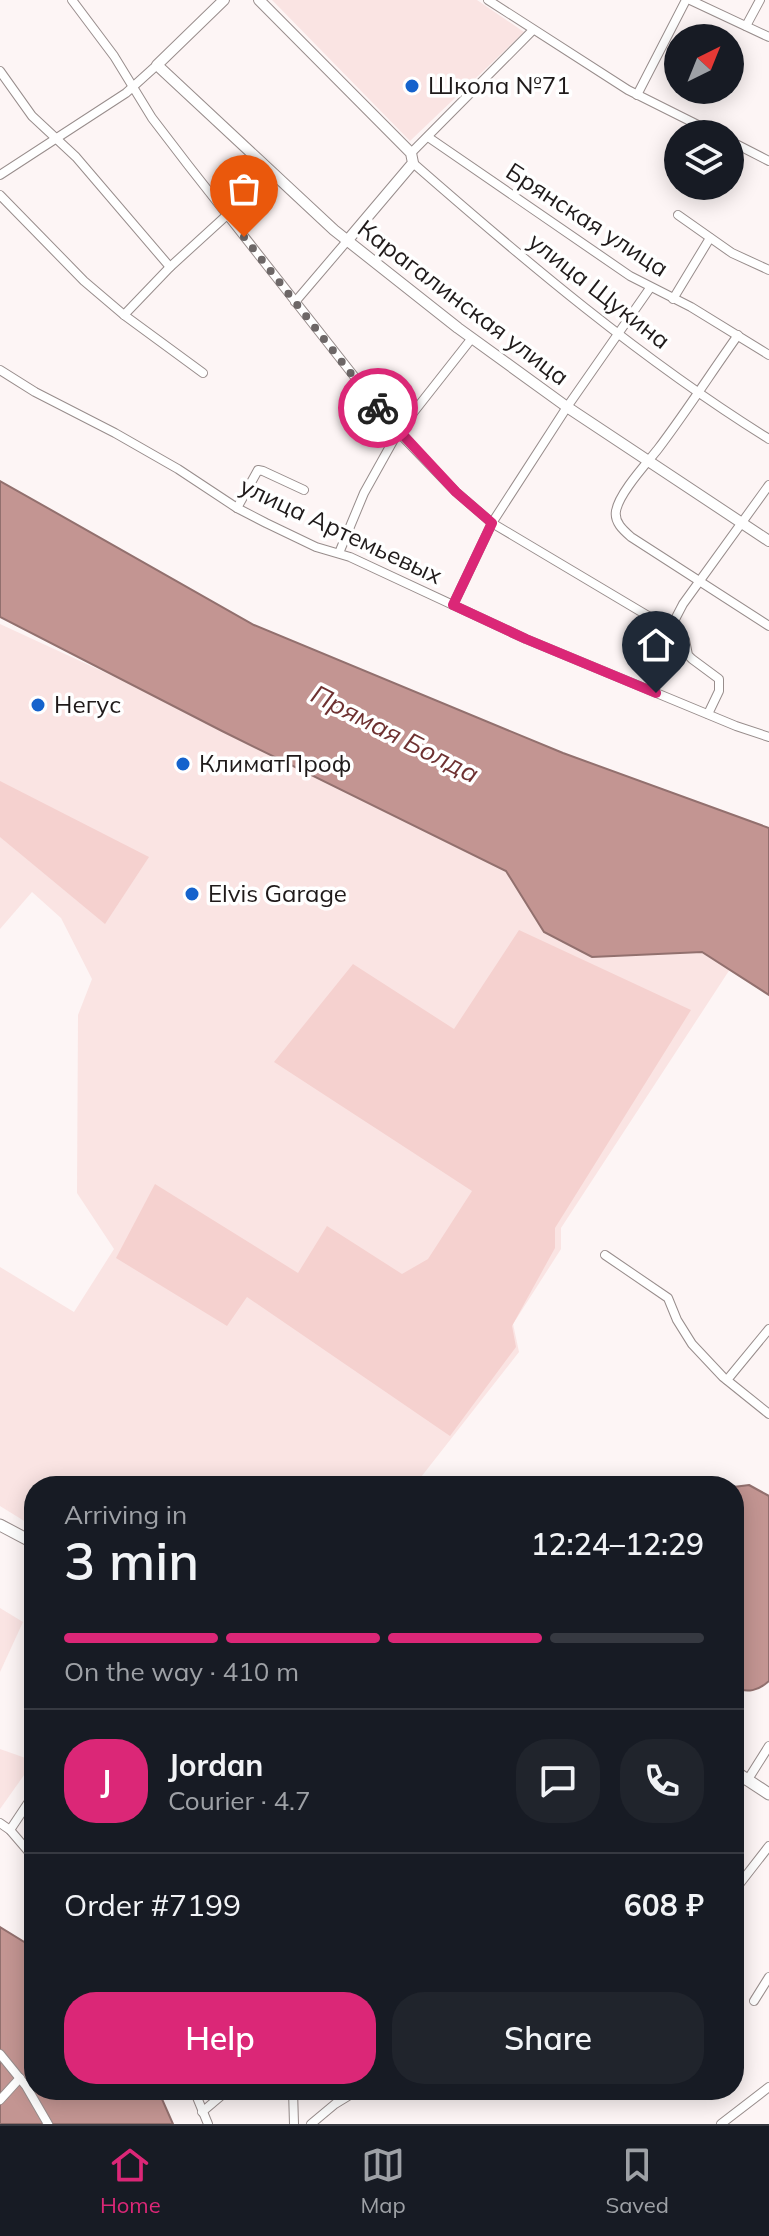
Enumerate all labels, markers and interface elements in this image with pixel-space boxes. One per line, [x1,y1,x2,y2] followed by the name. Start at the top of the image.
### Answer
[664,24,744,104] north arrow
[664,24,744,200] map controls
[428,70,570,100] place label: Школа №71
[403,77,421,95] marker: Школа №71
[664,120,744,200] button: layers
[210,155,278,237] pin
[501,156,674,283] street label: Брянская улица
[222,167,266,211] icon: bag
[352,213,575,391] street label: Карагалинская улица
[523,226,677,355] street label: улица Щукина
[338,368,418,448] courier
[356,386,400,430] icon: bike
[236,470,447,590] street label: улица Артемьевых
[622,611,690,693] pin
[634,623,678,667] icon: home
[306,677,485,790] water label: Прямая Болда
[54,689,121,719] place label: Негус
[29,696,47,714] marker: Негус
[199,748,351,778] place label: КлиматПроф
[174,755,192,773] marker: КлиматПроф
[208,878,347,908] place label: Elvis Garage
[183,885,201,903] marker: Elvis Garage
[64,1498,187,1531] text: Arriving in
[531,1525,704,1563] text: 12:24–12:29
[64,1528,199,1593] text: 3 min
[64,1655,299,1688] text: On the way · 410 m
[516,1739,600,1823] button: chat
[620,1739,704,1823] button: phone
[168,1746,263,1784] text: Jordan
[101,1762,111,1800] text: J
[168,1784,311,1817] text: Courier · 4.7
[64,1886,241,1924] text: Order #7199
[624,1886,704,1924] text: 608 ₽
[64,1992,376,2084] button: Help
[392,1992,704,2084] button: Share
[100,2143,161,2219] tab: Home
[360,2143,406,2219] tab: Map
[606,2143,669,2219] tab: Saved

